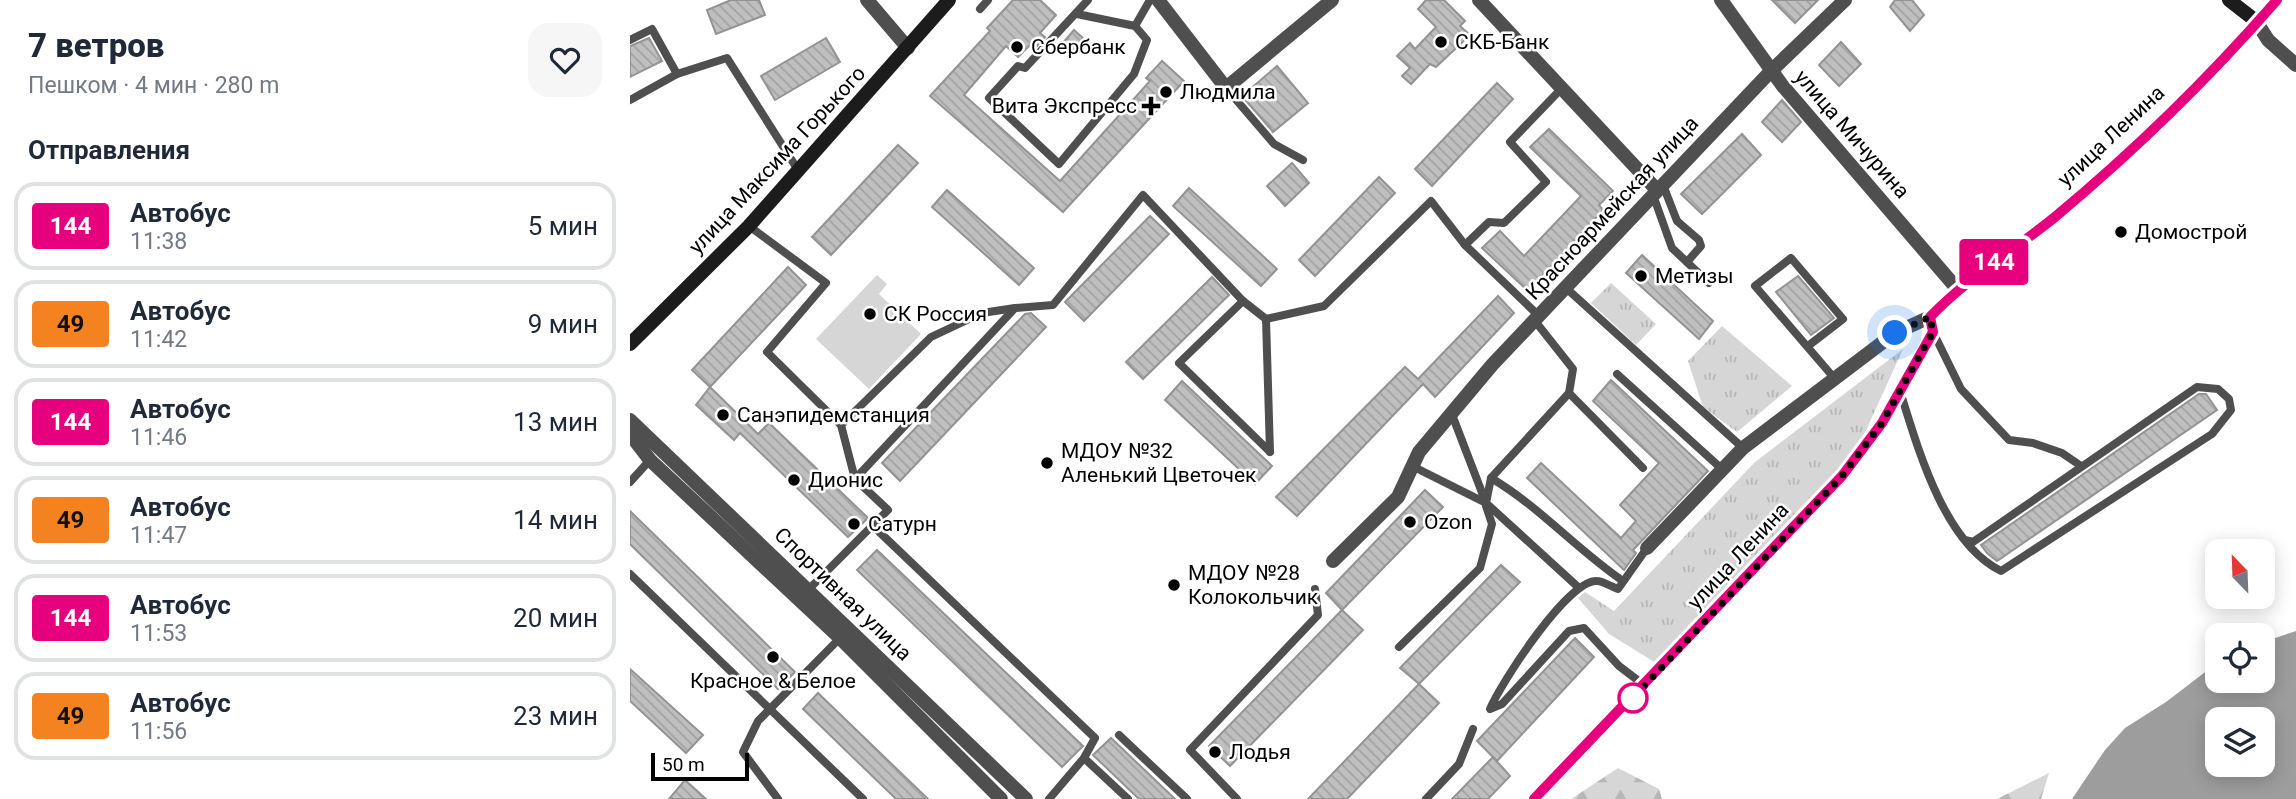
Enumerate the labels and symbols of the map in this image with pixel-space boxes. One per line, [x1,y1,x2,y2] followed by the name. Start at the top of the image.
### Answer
[1455,30,1550,54] place label: СКБ-Банк
[1433,34,1449,50] marker: СКБ-Банк
[1031,35,1126,59] place label: Сбербанк
[1009,39,1025,55] marker: Сбербанк
[684,61,870,259] street label: улица Максима Горького
[1790,65,1914,203] street label: улица Мичурина
[1180,80,1276,104] place label: Людмила
[2053,81,2169,191] street label: улица Ленина
[1158,84,1174,100] marker: Людмила
[992,94,1137,118] place label: Вита Экспресс
[1143,98,1159,114] marker: Вита Экспресс
[1521,111,1703,305] street label: Красноармейская улица
[2135,220,2247,244] place label: Домострой
[2113,224,2129,240] marker: Домострой
[1954,239,2034,285] line badge: 144
[1655,264,1734,288] place label: Метизы
[1633,268,1649,284] marker: Метизы
[884,302,987,326] place label: СК Россия
[862,306,878,322] marker: СК Россия
[1877,315,1912,350] your location
[737,403,930,427] place label: Санэпидемстанция
[715,407,731,423] marker: Санэпидемстанция
[1061,439,1257,487] place label: МДОУ №32 Аленький Цветочек
[1039,455,1055,471] marker: МДОУ №32 Аленький Цветочек
[808,468,883,492] place label: Дионис
[786,472,802,488] marker: Дионис
[1683,498,1793,614] street label: улица Ленина
[1424,510,1472,534] place label: Ozon
[868,512,937,536] place label: Сатурн
[1402,514,1418,530] marker: Ozon
[846,516,862,532] marker: Сатурн
[770,523,916,665] street label: Спортивная улица
[2205,539,2275,609] north arrow
[1188,561,1319,609] place label: МДОУ №28 Колокольчик
[1166,577,1182,593] marker: МДОУ №28 Колокольчик
[765,649,781,665] marker: Красное & Белое
[690,669,856,693] place label: Красное & Белое
[1618,683,1648,713] unlabelled marker
[1229,740,1291,764] place label: Лодья
[1207,744,1223,760] marker: Лодья
[651,750,749,782] scale bar

